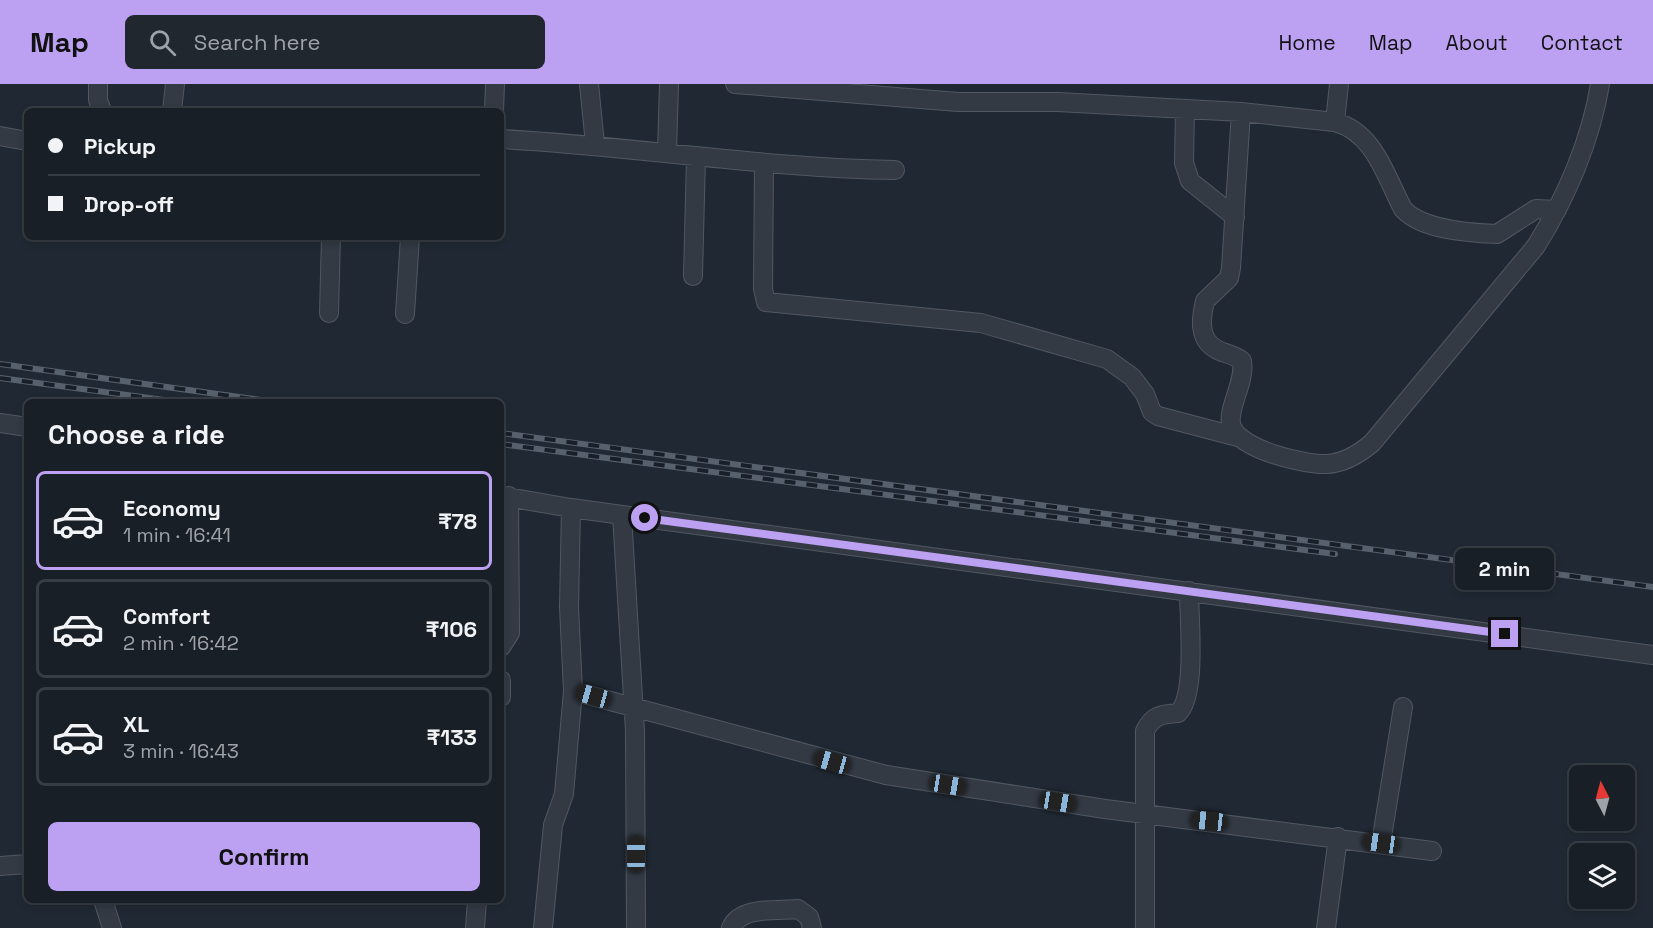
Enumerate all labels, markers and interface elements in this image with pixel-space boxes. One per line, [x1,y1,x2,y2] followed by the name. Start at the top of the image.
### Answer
[125,15,545,69] search box
[30,24,89,60] text: Map
[146,26,179,59] icon: search
[194,28,321,56] text: Search here
[1278,29,1336,56] text: Home
[1369,29,1413,56] text: Map
[1446,29,1508,56] text: About
[1541,29,1623,56] text: Contact
[84,132,156,160] text: Pickup
[84,190,174,218] text: Drop-off
[48,417,225,452] text: Choose a ride
[51,494,105,548] icon: car
[123,494,221,522] text: Economy
[631,504,658,531] route start
[438,507,477,535] text: ₹78
[123,522,231,548] text: 1 min · 16:41
[1456,547,1555,589] callout: 2 min
[1479,556,1530,582] text: 2 min
[51,602,105,656] icon: car
[123,602,211,630] text: Comfort
[426,615,477,643] text: ₹106
[1491,620,1518,647] route end
[123,630,239,656] text: 2 min · 16:42
[573,682,613,710] car
[51,710,105,764] icon: car
[123,710,149,738] text: XL
[427,723,477,751] text: ₹133
[123,738,239,764] text: 3 min · 16:43
[812,748,852,776] car
[1569,765,1635,831] north arrow
[1569,765,1635,909] map controls
[929,773,967,797] car
[1039,790,1077,814] car
[1190,810,1228,832] car
[48,822,480,891] button: Confirm
[1362,832,1400,854] car
[627,836,645,872] car
[1569,843,1635,909] button: layers

